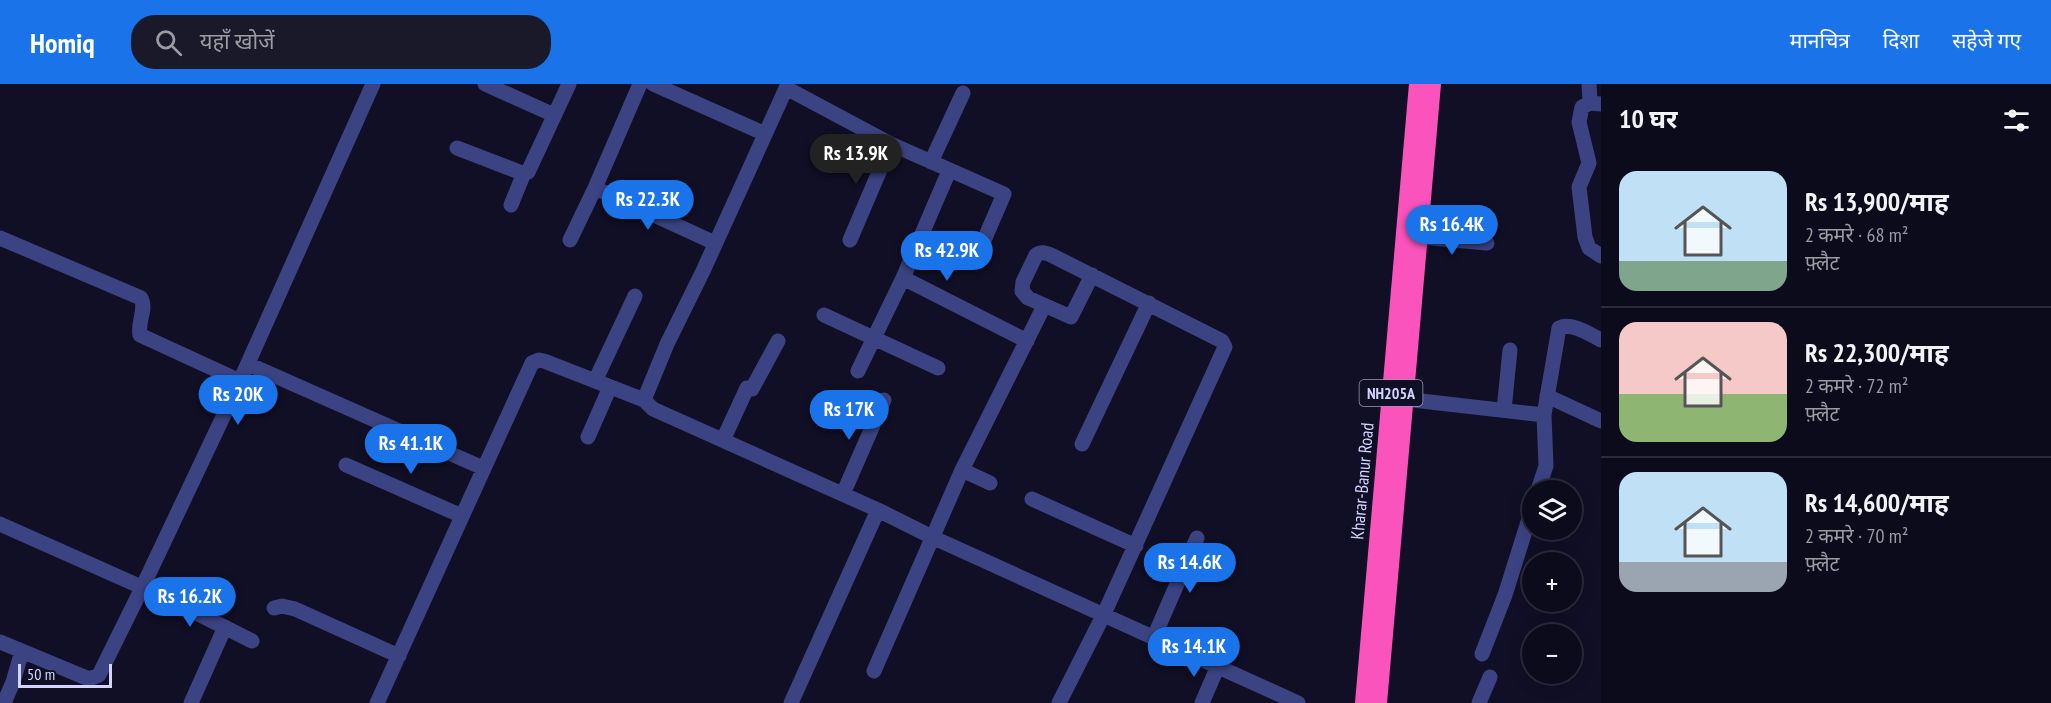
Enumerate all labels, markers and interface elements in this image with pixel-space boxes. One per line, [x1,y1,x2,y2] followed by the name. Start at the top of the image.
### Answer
[131,15,551,69] search box
[30,24,95,61] text: Homiq
[152,26,185,59] icon: search
[200,27,274,55] text: यहाँ खोजें
[1790,27,1850,54] text: मानचित्र
[1883,27,1919,54] text: दिशा
[1952,27,2021,54] text: सहेजे गए
[1619,102,1678,135] text: 10 घर
[2000,104,2033,137] icon: filters
[794,134,918,185] pin: Rs 13.9K
[824,140,888,166] text: Rs 13.9K
[586,180,710,231] pin: Rs 22.3K
[1805,185,1949,218] text: Rs 13,900/माह
[616,186,680,212] text: Rs 22.3K
[1667,195,1739,267] icon: home
[1390,205,1514,256] pin: Rs 16.4K
[1420,211,1484,237] text: Rs 16.4K
[1805,222,1908,248] text: 2 कमरे · 68 m²
[885,231,1009,282] pin: Rs 42.9K
[915,237,979,263] text: Rs 42.9K
[1805,250,1840,276] text: फ़्लैट
[1805,336,1949,369] text: Rs 22,300/माह
[1667,346,1739,418] icon: home
[1805,373,1908,399] text: 2 कमरे · 72 m²
[189,375,287,426] pin: Rs 20K
[1360,380,1422,406] road number: NH205A
[213,381,263,407] text: Rs 20K
[800,390,898,441] pin: Rs 17K
[824,396,874,422] text: Rs 17K
[1805,401,1840,427] text: फ़्लैट
[1345,422,1379,540] street label: Kharar-Banur Road
[349,424,473,475] pin: Rs 41.1K
[379,430,443,456] text: Rs 41.1K
[1522,480,1582,684] map controls
[1522,480,1582,540] button: layers
[1805,486,1949,519] text: Rs 14,600/माह
[1667,496,1739,568] icon: home
[1805,523,1908,549] text: 2 कमरे · 70 m²
[1128,543,1252,594] pin: Rs 14.6K
[1158,549,1222,575] text: Rs 14.6K
[1805,551,1840,577] text: फ़्लैट
[1522,552,1582,612] button: +
[128,577,252,628] pin: Rs 16.2K
[158,583,222,609] text: Rs 16.2K
[1522,624,1582,684] button: −
[1132,627,1256,678] pin: Rs 14.1K
[1162,633,1226,659] text: Rs 14.1K
[18,661,112,688] scale bar
[27,664,55,684] text: 50 m

